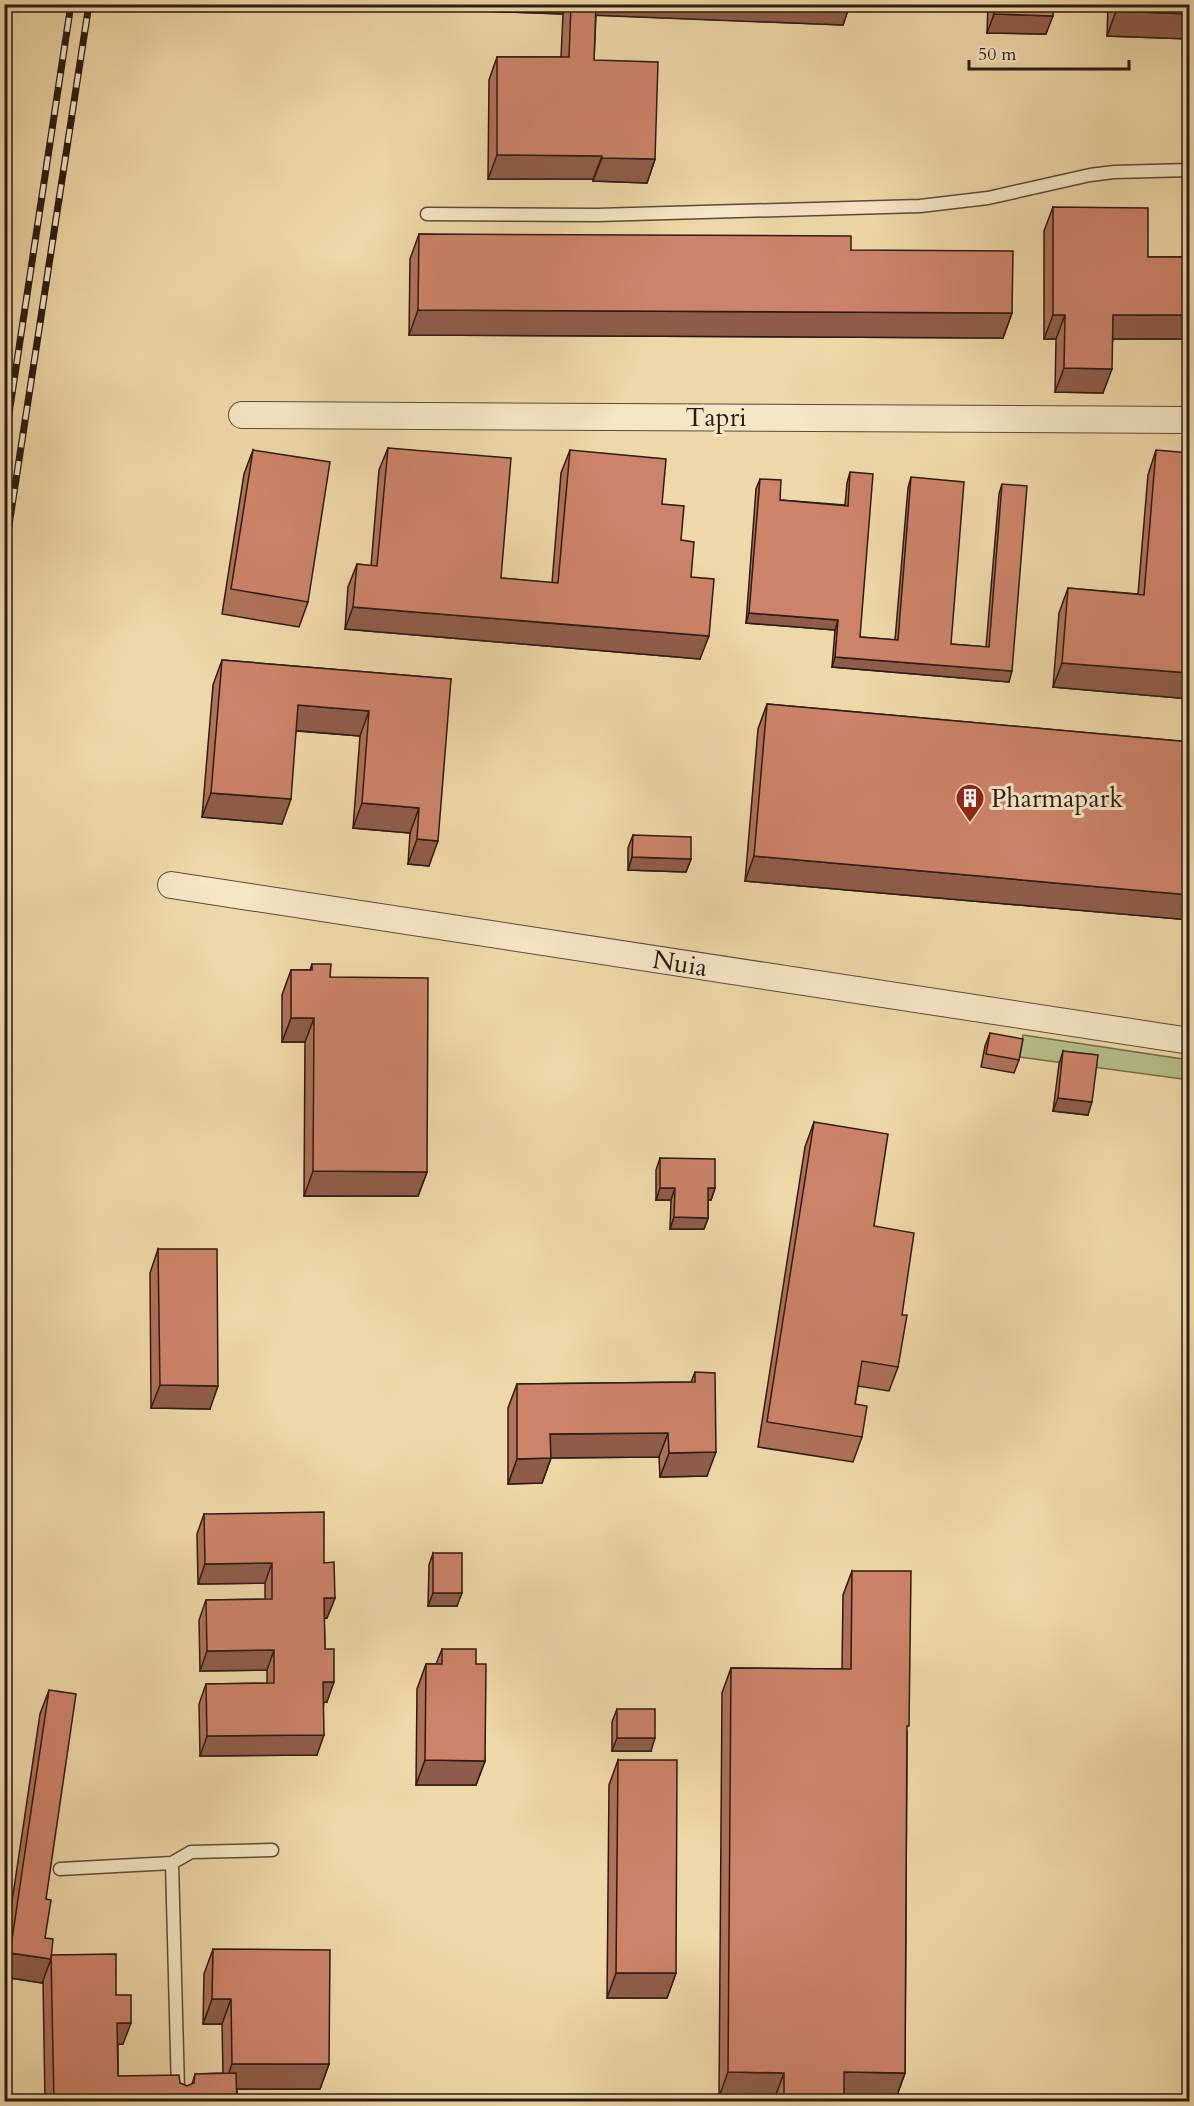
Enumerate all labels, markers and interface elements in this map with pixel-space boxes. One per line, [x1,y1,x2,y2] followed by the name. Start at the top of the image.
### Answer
[969,33,1130,71] scale bar
[978,42,1017,67] text: 50 m
[686,400,746,435] street label: Tapri
[991,781,1123,816] place label: Pharmapark
[954,782,986,824] building icon: Pharmapark
[650,942,710,985] street label: Nuia

